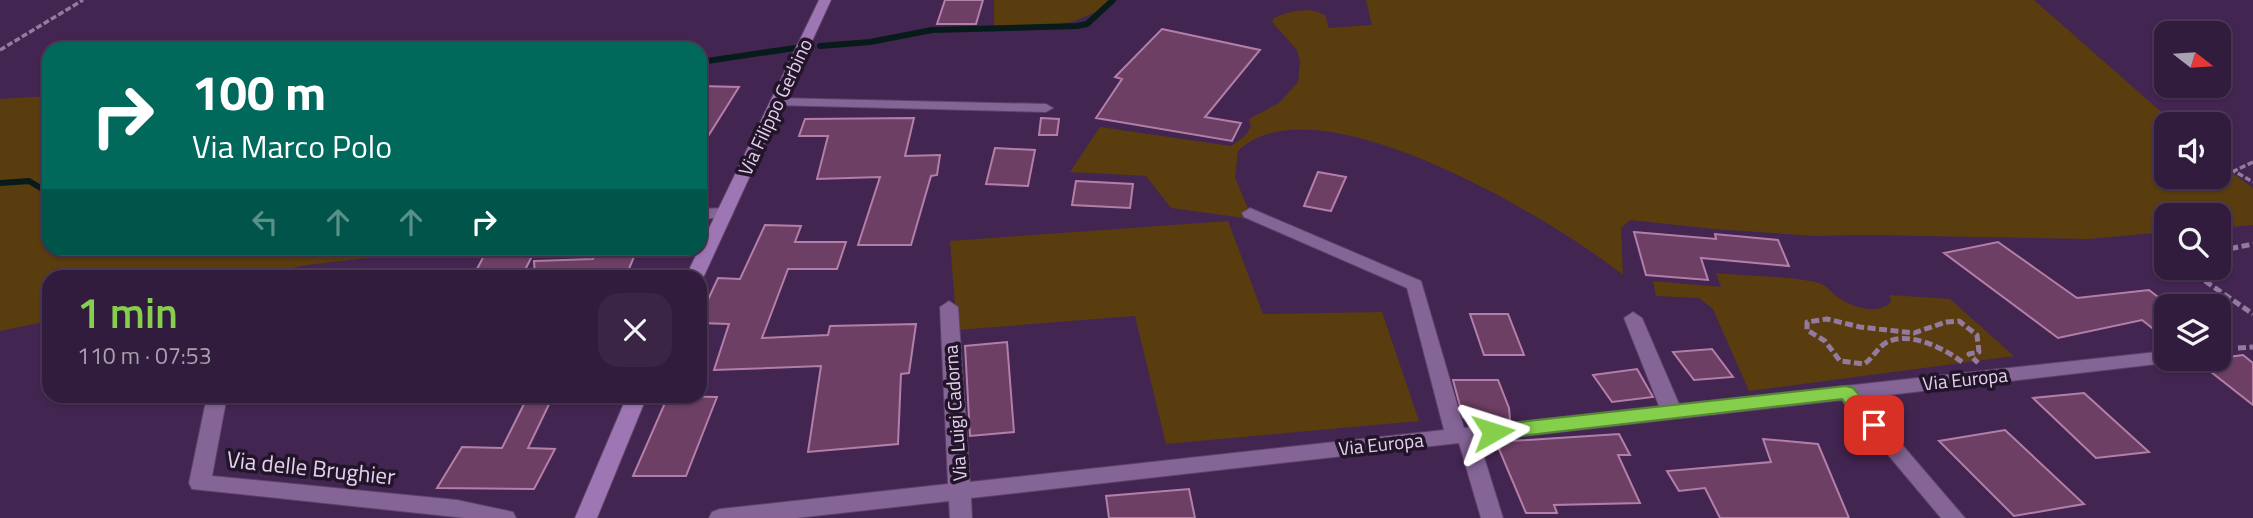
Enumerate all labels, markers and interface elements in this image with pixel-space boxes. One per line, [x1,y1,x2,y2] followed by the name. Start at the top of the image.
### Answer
[2154,21,2231,98] north arrow
[2154,21,2231,371] map controls
[730,34,819,180] street label: Via Filippo Gerbino
[192,54,326,129] text: 100 m
[77,70,168,161] icon: right
[2154,112,2231,189] button: sound
[192,122,392,170] text: Via Marco Polo
[246,203,284,241] icon: left
[319,203,357,241] icon: ahead
[392,203,430,241] icon: ahead
[465,203,503,241] icon: right
[2154,203,2231,280] button: search
[77,280,178,344] text: 1 min
[598,293,672,367] button: close
[2154,294,2231,371] button: layers
[77,338,212,373] text: 110 m · 07:53
[935,343,974,482] street label: Via Luigi Cadorna
[1921,360,2009,397] street label: Via Europa
[1456,395,1530,469] position arrow
[1844,395,1904,455] pin
[1855,406,1893,444] icon: arrive
[1337,425,1425,462] street label: Via Europa
[225,441,397,494] street label: Via delle Brughier

